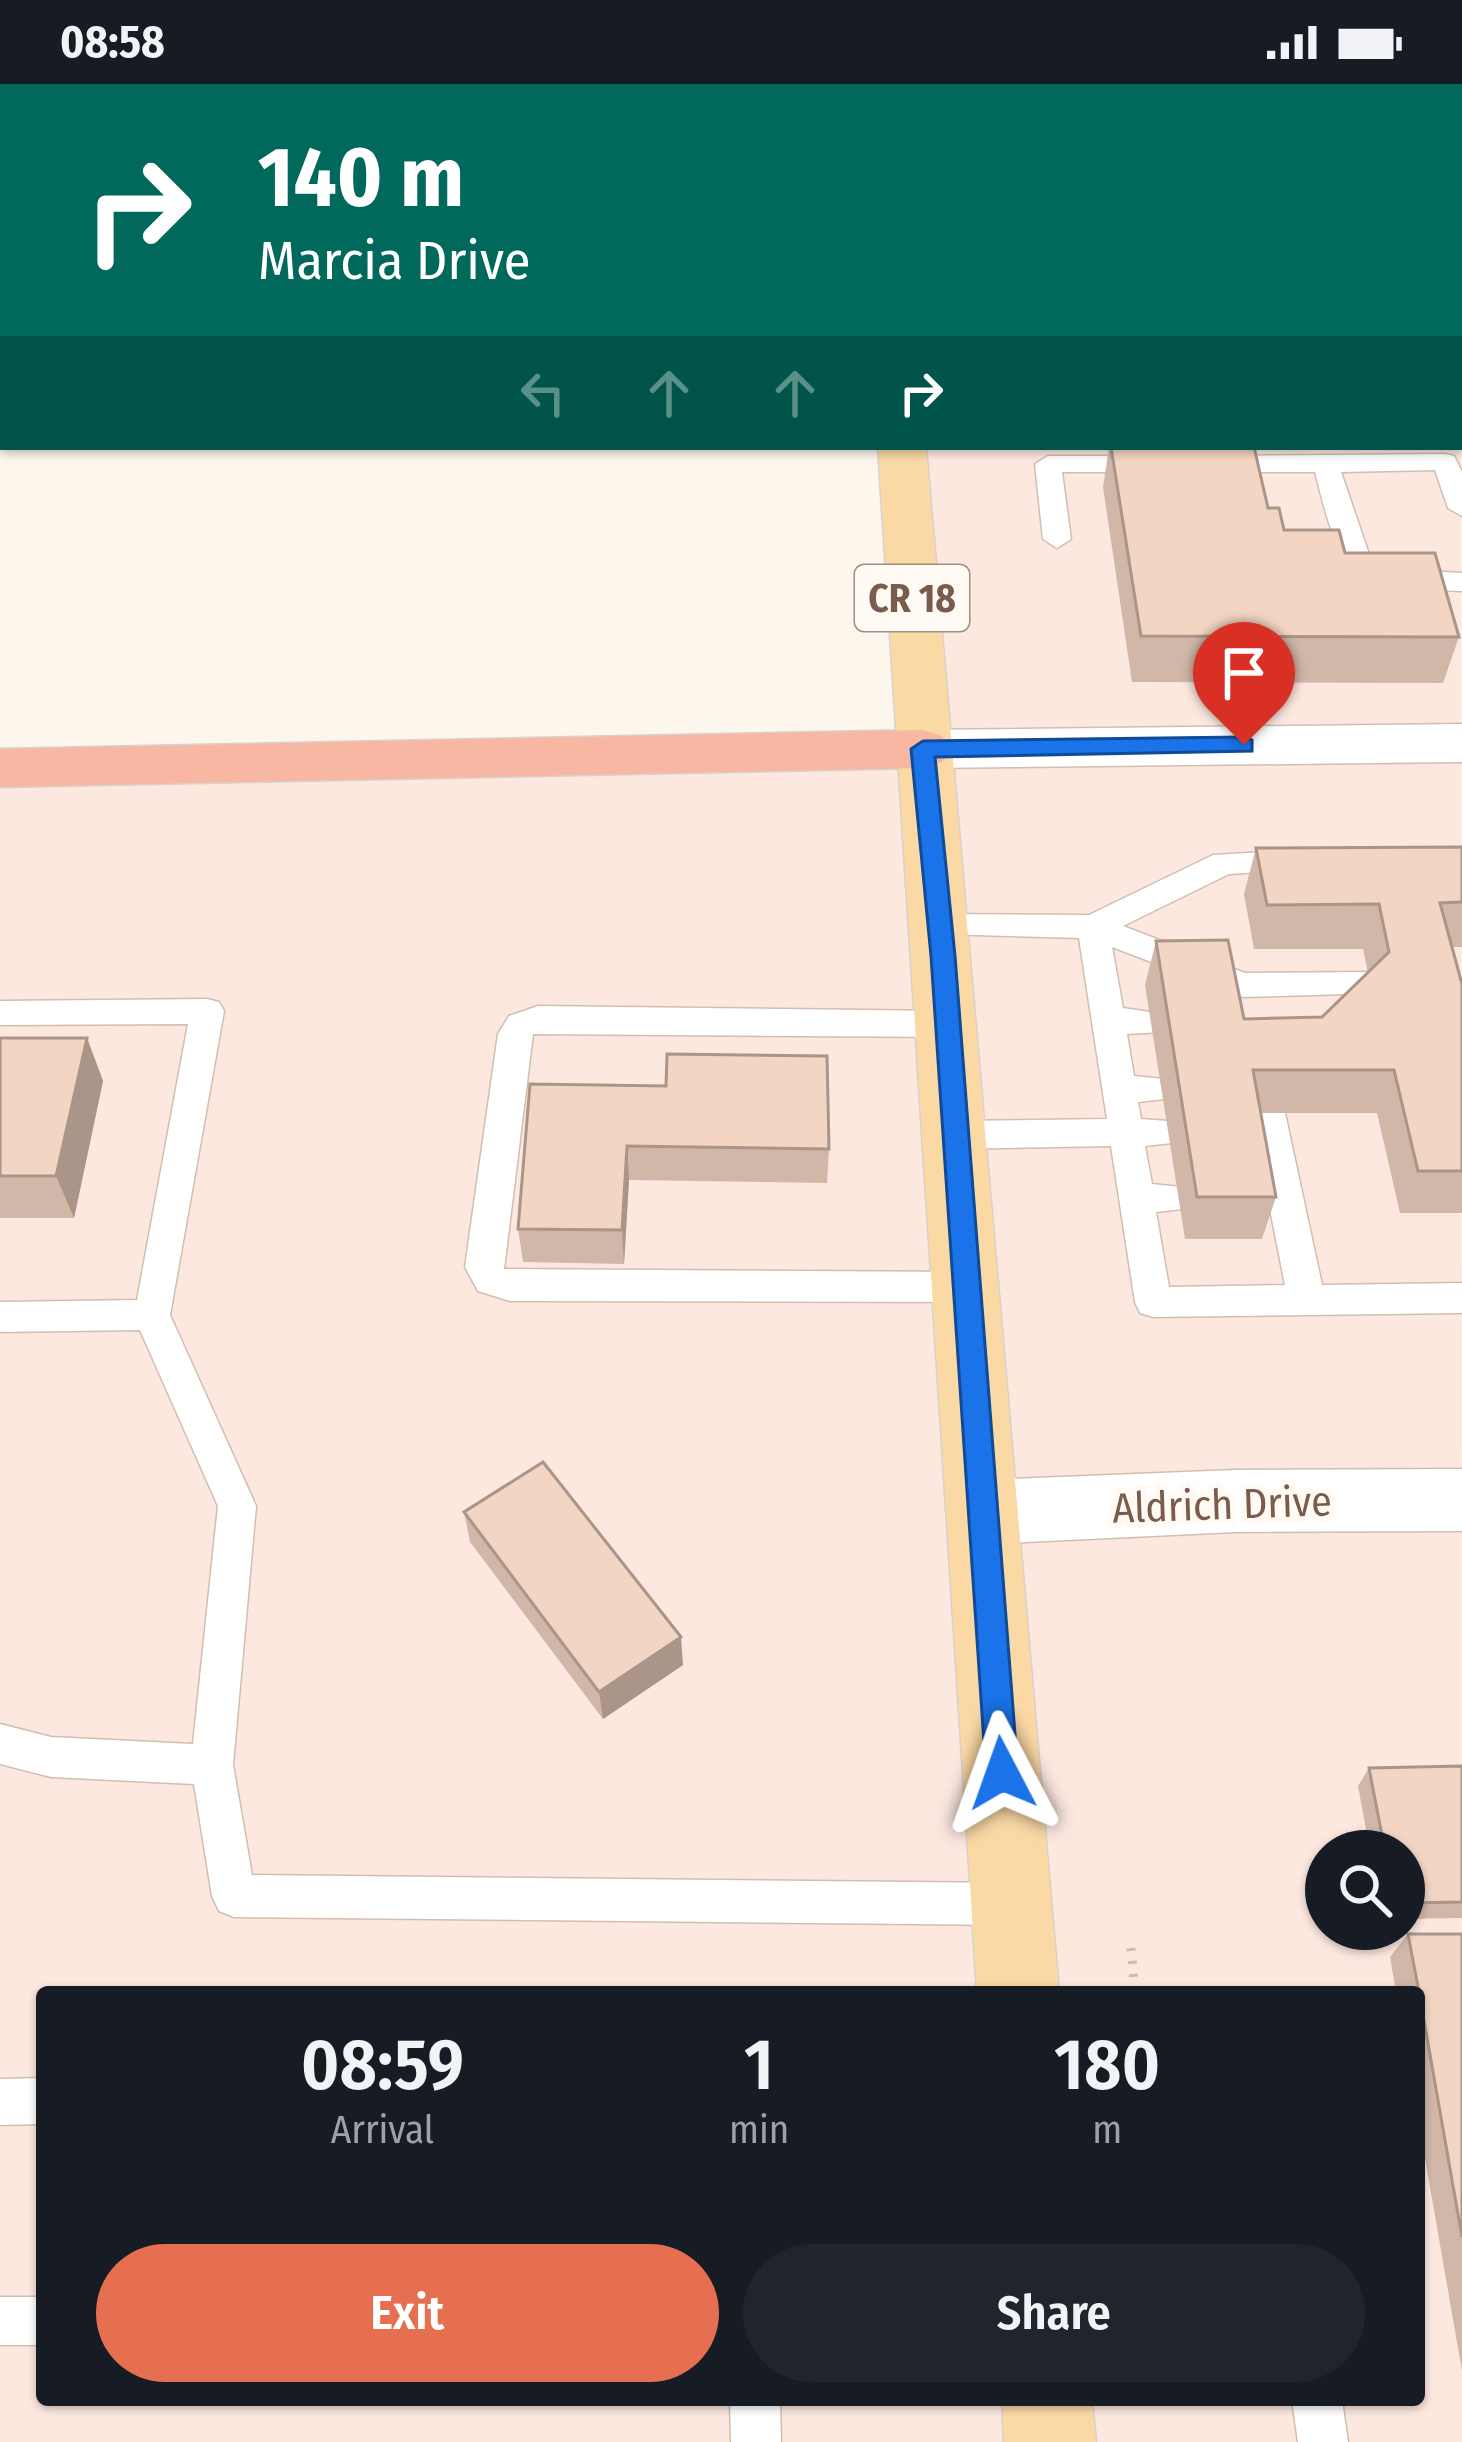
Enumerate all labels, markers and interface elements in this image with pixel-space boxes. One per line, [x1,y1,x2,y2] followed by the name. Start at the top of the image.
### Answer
[60,15,165,69] text: 08:58
[258,127,464,228] text: 140 m
[60,132,216,288] icon: right
[258,229,530,293] text: Marcia Drive
[510,360,576,426] icon: left
[636,360,702,426] icon: ahead
[762,360,828,426] icon: ahead
[888,360,954,426] icon: right
[855,565,969,631] road number: CR 18
[1193,622,1295,745] pin
[1211,640,1277,706] icon: arrive
[1111,1476,1333,1534] street label: Aldrich Drive
[939,1710,1065,1836] position arrow
[1305,1830,1425,1950] map controls
[1305,1830,1425,1950] button: search
[301,2022,464,2108] text: 08:59
[744,2022,774,2108] text: 1
[1054,2022,1160,2108] text: 180
[331,2107,434,2153] text: Arrival
[729,2107,789,2153] text: min
[1092,2107,1122,2153] text: m
[96,2244,719,2382] button: Exit
[743,2244,1365,2382] button: Share

